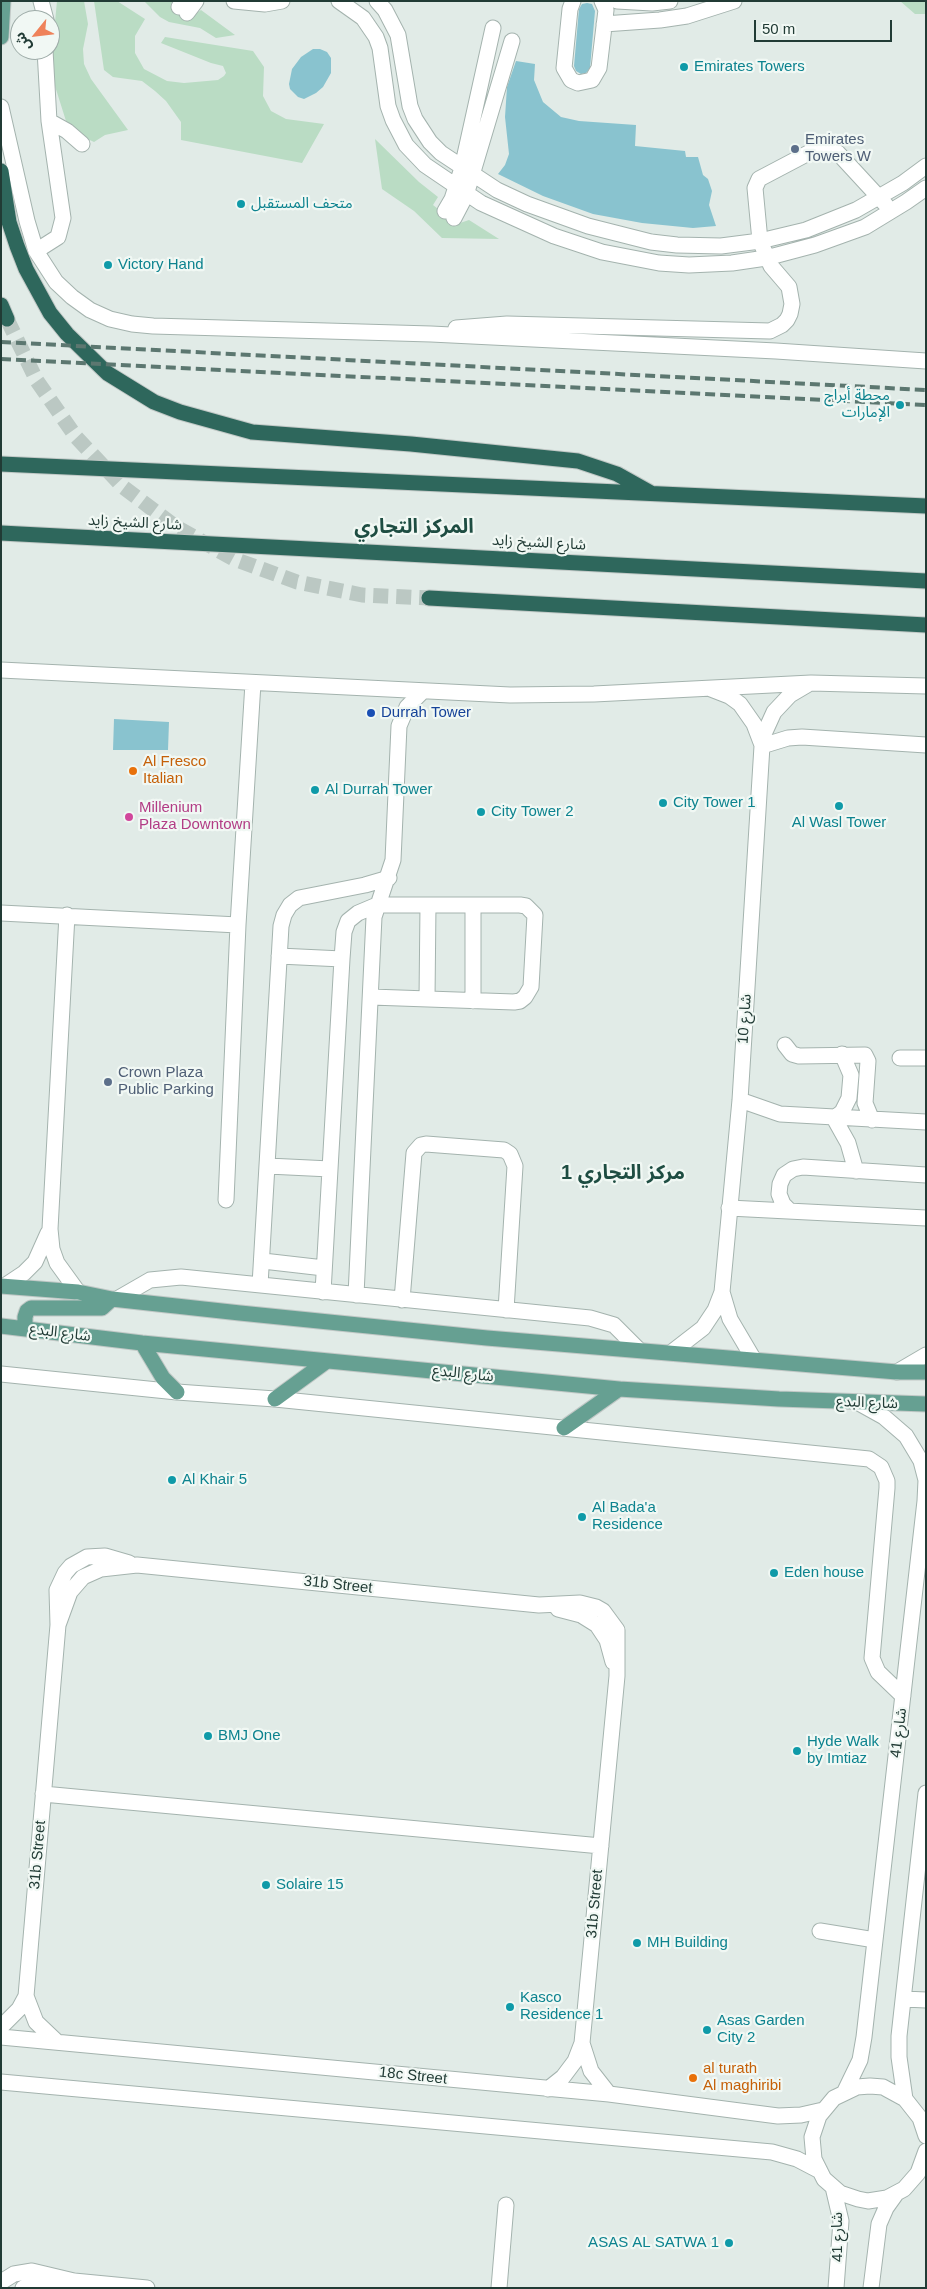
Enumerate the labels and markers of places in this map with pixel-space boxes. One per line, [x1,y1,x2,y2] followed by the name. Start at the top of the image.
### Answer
[694,58,805,76] place label: Emirates Towers
[678,61,690,73] marker: Emirates Towers
[805,131,871,166] place label: Emirates Towers W
[789,143,801,155] marker: Emirates Towers W
[251,195,353,213] place label: متحف المستقبل
[235,198,247,210] marker: متحف المستقبل
[118,256,204,274] place label: Victory Hand
[102,259,114,271] marker: Victory Hand
[824,387,890,422] place label: محطة أبراج الإمارات
[894,399,906,411] marker: محطة أبراج الإمارات
[381,704,471,722] place label: Durrah Tower
[365,707,377,719] marker: Durrah Tower
[143,753,206,788] place label: Al Fresco Italian
[127,765,139,777] marker: Al Fresco Italian
[325,781,433,799] place label: Al Durrah Tower
[309,784,321,796] marker: Al Durrah Tower
[673,794,756,812] place label: City Tower 1
[657,797,669,809] marker: City Tower 1
[139,799,251,834] place label: Millenium Plaza Downtown
[833,800,845,812] marker: Al Wasl Tower
[491,803,574,821] place label: City Tower 2
[475,806,487,818] marker: City Tower 2
[123,811,135,823] marker: Millenium Plaza Downtown
[792,814,886,832] place label: Al Wasl Tower
[118,1064,214,1099] place label: Crown Plaza Public Parking
[102,1076,114,1088] marker: Crown Plaza Public Parking
[182,1471,247,1489] place label: Al Khair 5
[166,1474,178,1486] marker: Al Khair 5
[592,1499,663,1534] place label: Al Bada'a Residence
[576,1511,588,1523] marker: Al Bada'a Residence
[784,1564,864,1582] place label: Eden house
[768,1567,780,1579] marker: Eden house
[218,1727,281,1745] place label: BMJ One
[202,1730,214,1742] marker: BMJ One
[807,1733,879,1768] place label: Hyde Walk by Imtiaz
[791,1745,803,1757] marker: Hyde Walk by Imtiaz
[276,1876,344,1894] place label: Solaire 15
[260,1879,272,1891] marker: Solaire 15
[647,1934,728,1952] place label: MH Building
[631,1937,643,1949] marker: MH Building
[520,1989,603,2024] place label: Kasco Residence 1
[504,2001,516,2013] marker: Kasco Residence 1
[717,2012,805,2047] place label: Asas Garden City 2
[701,2024,713,2036] marker: Asas Garden City 2
[703,2060,781,2095] place label: al turath Al maghiribi
[687,2072,699,2084] marker: al turath Al maghiribi
[588,2234,719,2252] place label: ASAS AL SATWA 1
[723,2237,735,2249] marker: ASAS AL SATWA 1

